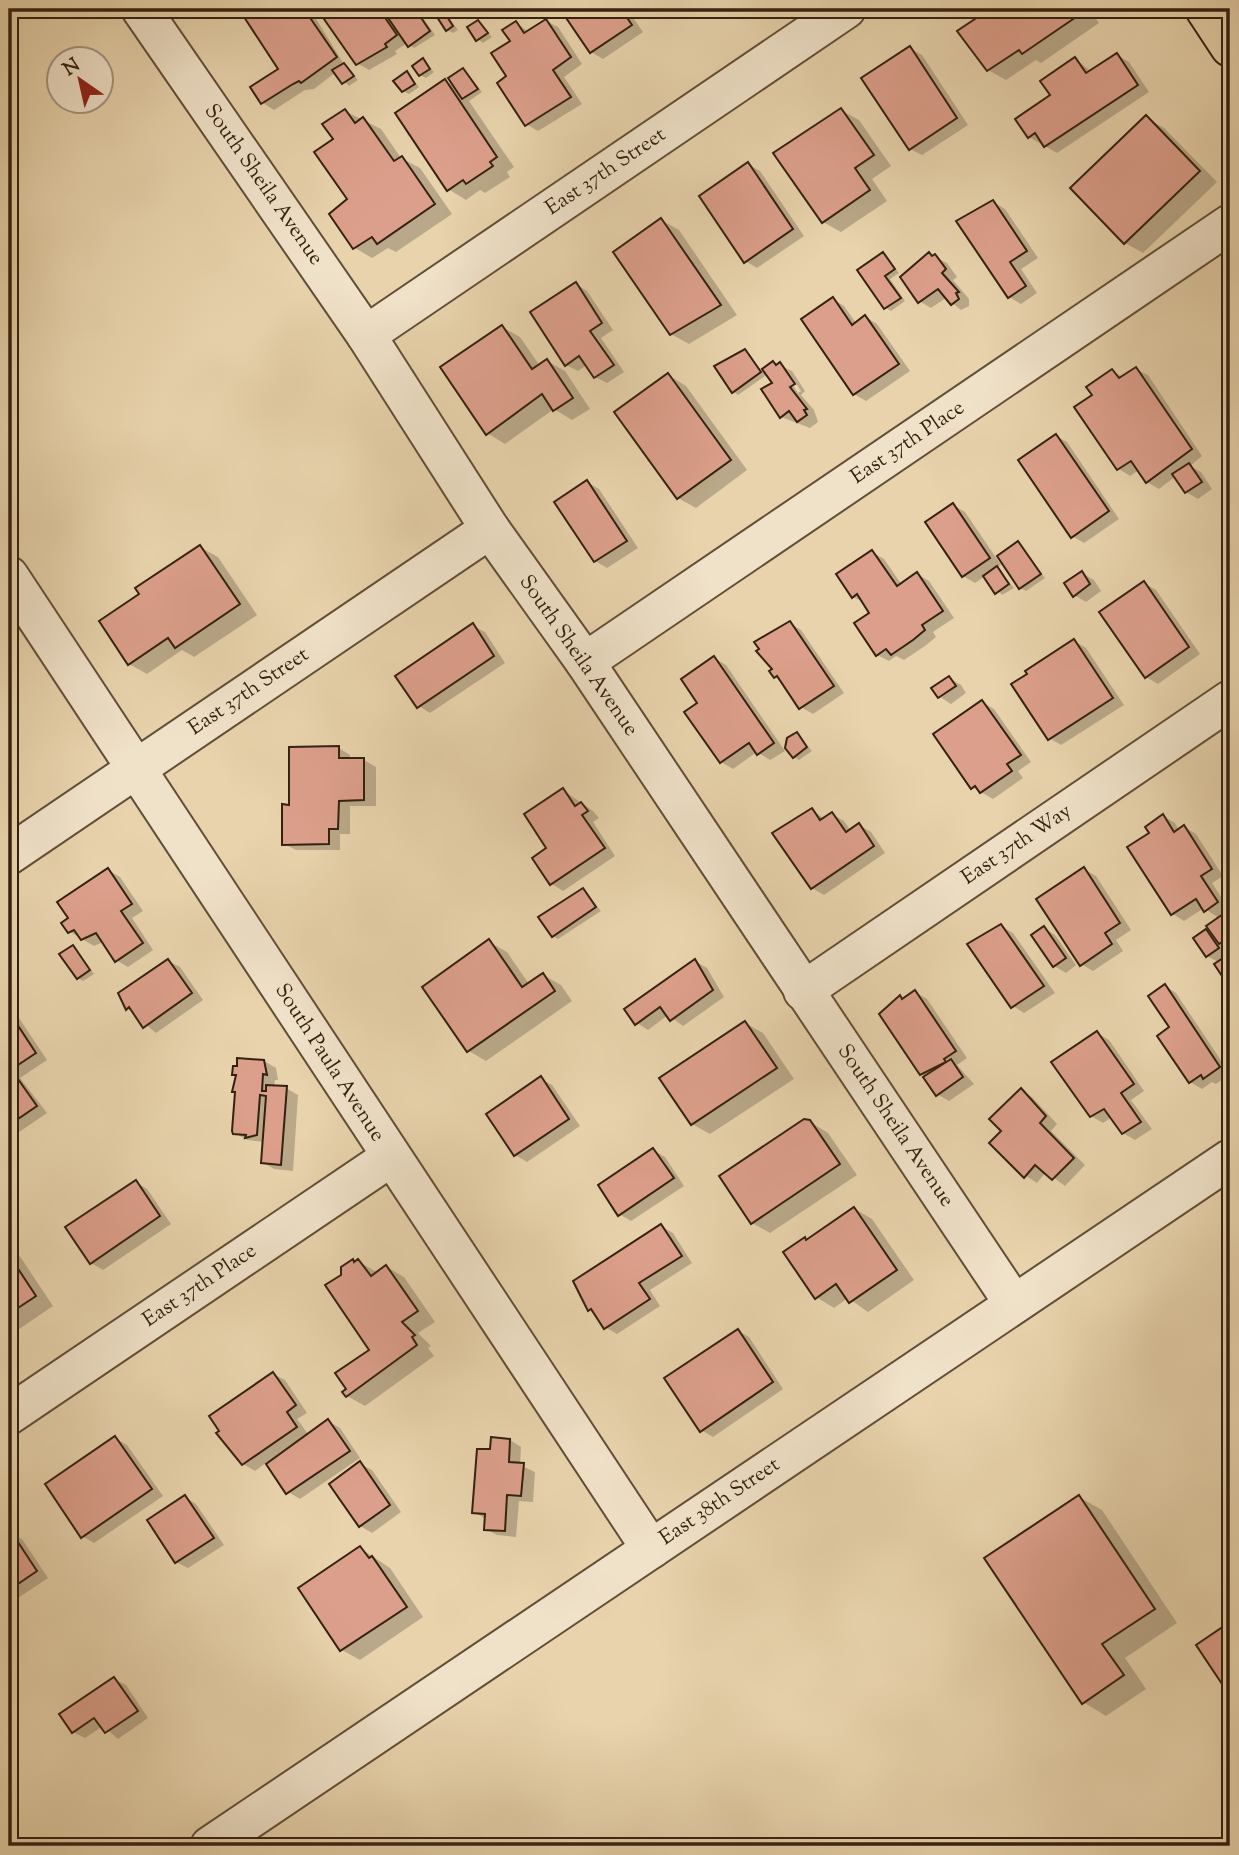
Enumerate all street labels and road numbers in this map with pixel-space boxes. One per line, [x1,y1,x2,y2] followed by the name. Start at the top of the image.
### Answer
[196,98,330,272] street label: South Sheila Avenue
[540,121,672,223] street label: East 37th Street
[845,394,971,492] street label: East 37th Place
[511,569,645,743] street label: South Sheila Avenue
[183,641,315,743] street label: East 37th Street
[956,797,1079,893] street label: East 37th Way
[267,978,391,1148] street label: South Paula Avenue
[829,1039,961,1213] street label: South Sheila Avenue
[137,1237,263,1335] street label: East 37th Place
[654,1451,786,1553] street label: East 38th Street

